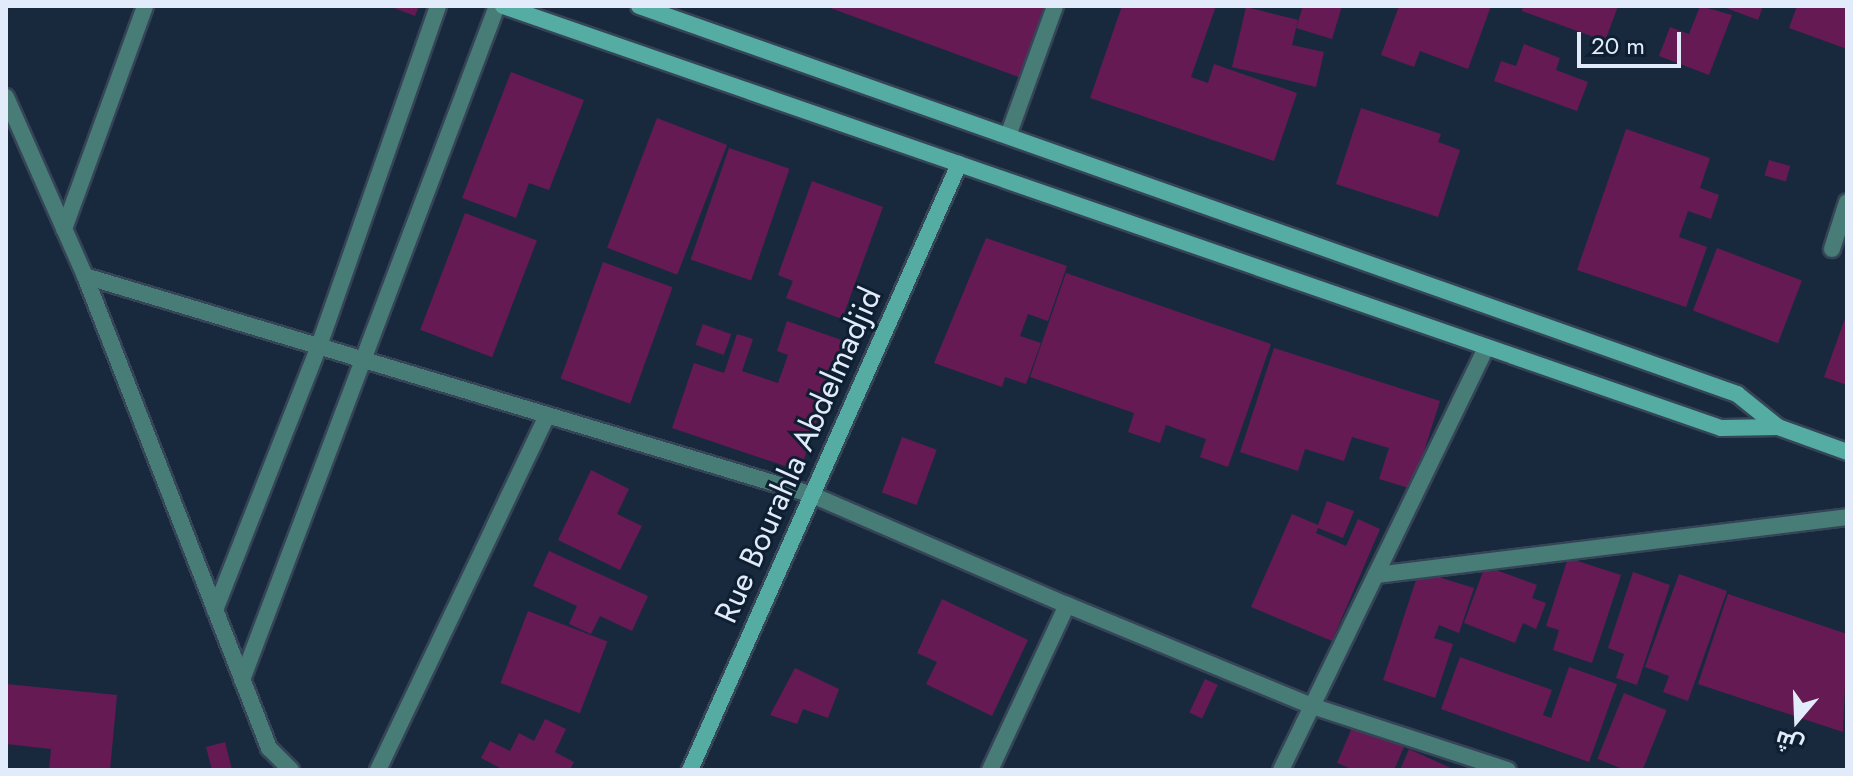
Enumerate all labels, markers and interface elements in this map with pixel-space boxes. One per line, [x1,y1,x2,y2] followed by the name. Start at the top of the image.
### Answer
[1581,16,1685,66] scale bar
[1591,28,1645,63] text: 20 m
[707,281,889,629] street label: Rue Bourahla Abdelmadjid
[1757,680,1837,760] north arrow
[1771,723,1808,762] text: ش

